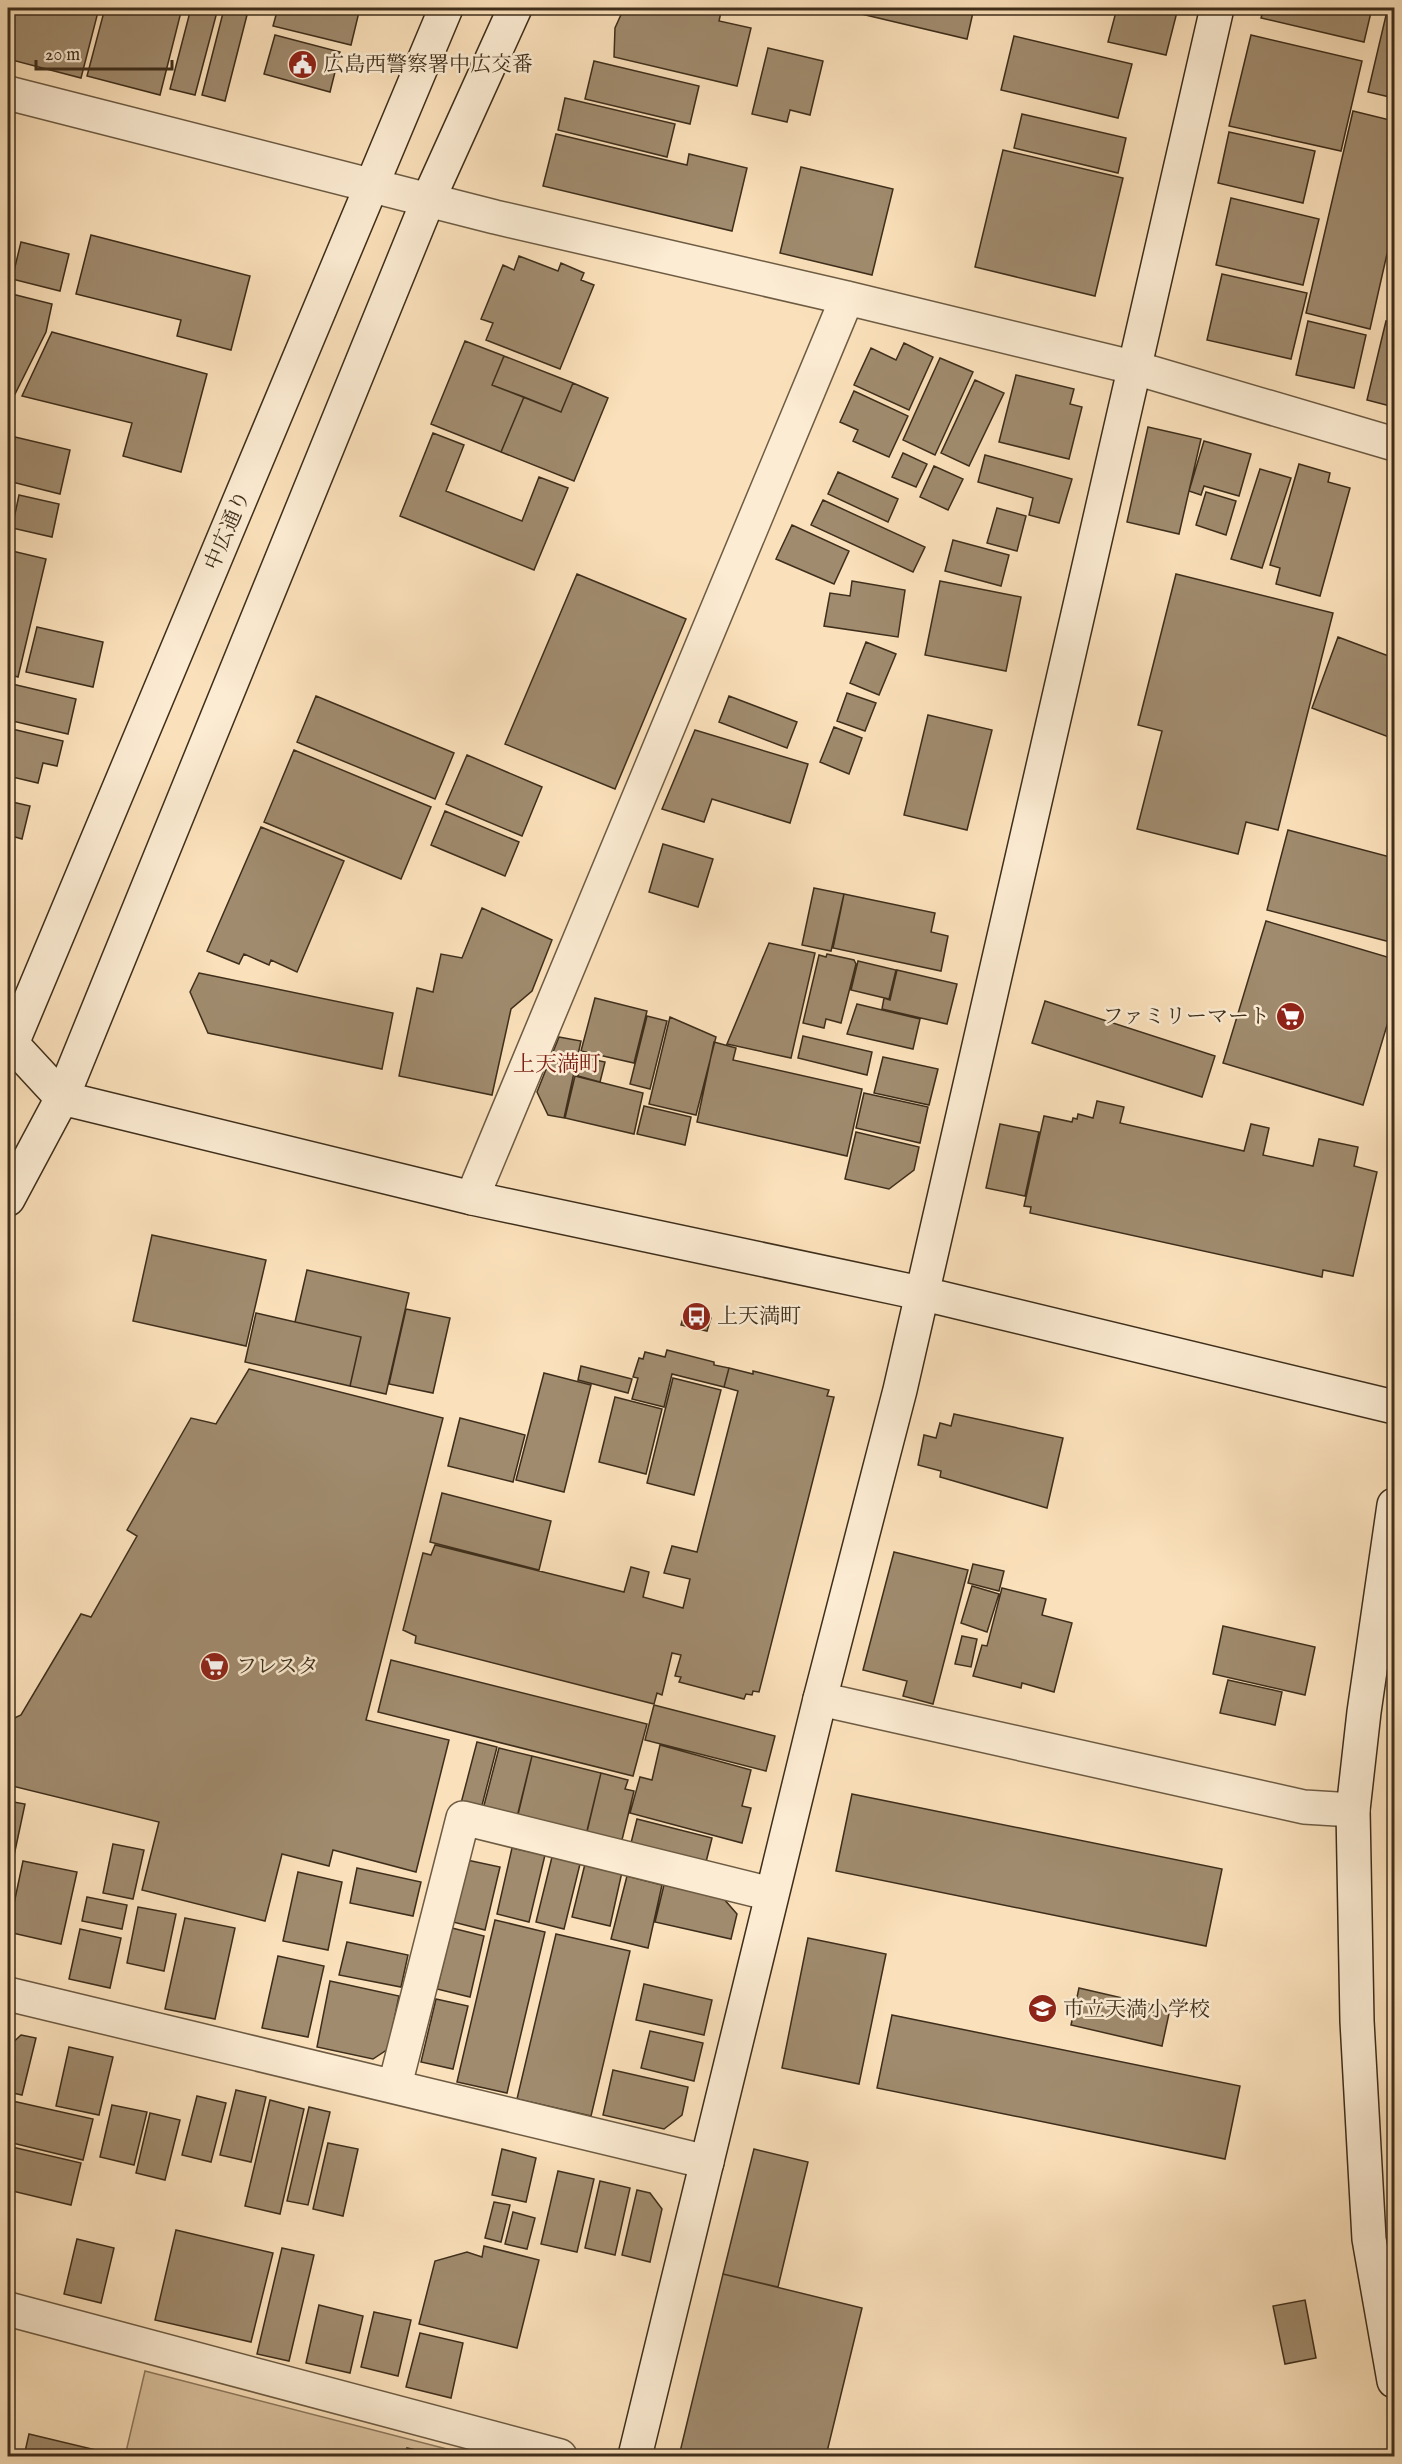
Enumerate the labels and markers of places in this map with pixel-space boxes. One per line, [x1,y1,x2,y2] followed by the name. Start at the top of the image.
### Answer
[286,48,318,80] public building icon: 広島西警察署中広交番
[323,52,533,79] place label: 広島西警察署中広交番
[1275,1000,1307,1032] supermarket icon: ファミリーマート
[1102,1004,1270,1031] place label: ファミリーマート
[680,1300,712,1332] bus stop icon: 上天満町
[717,1304,801,1331] place label: 上天満町
[199,1650,231,1682] supermarket icon: フレスタ
[236,1654,319,1681] place label: フレスタ
[1026,1993,1058,2025] school or university icon: 市立天満小学校
[1063,1997,1210,2024] place label: 市立天満小学校

